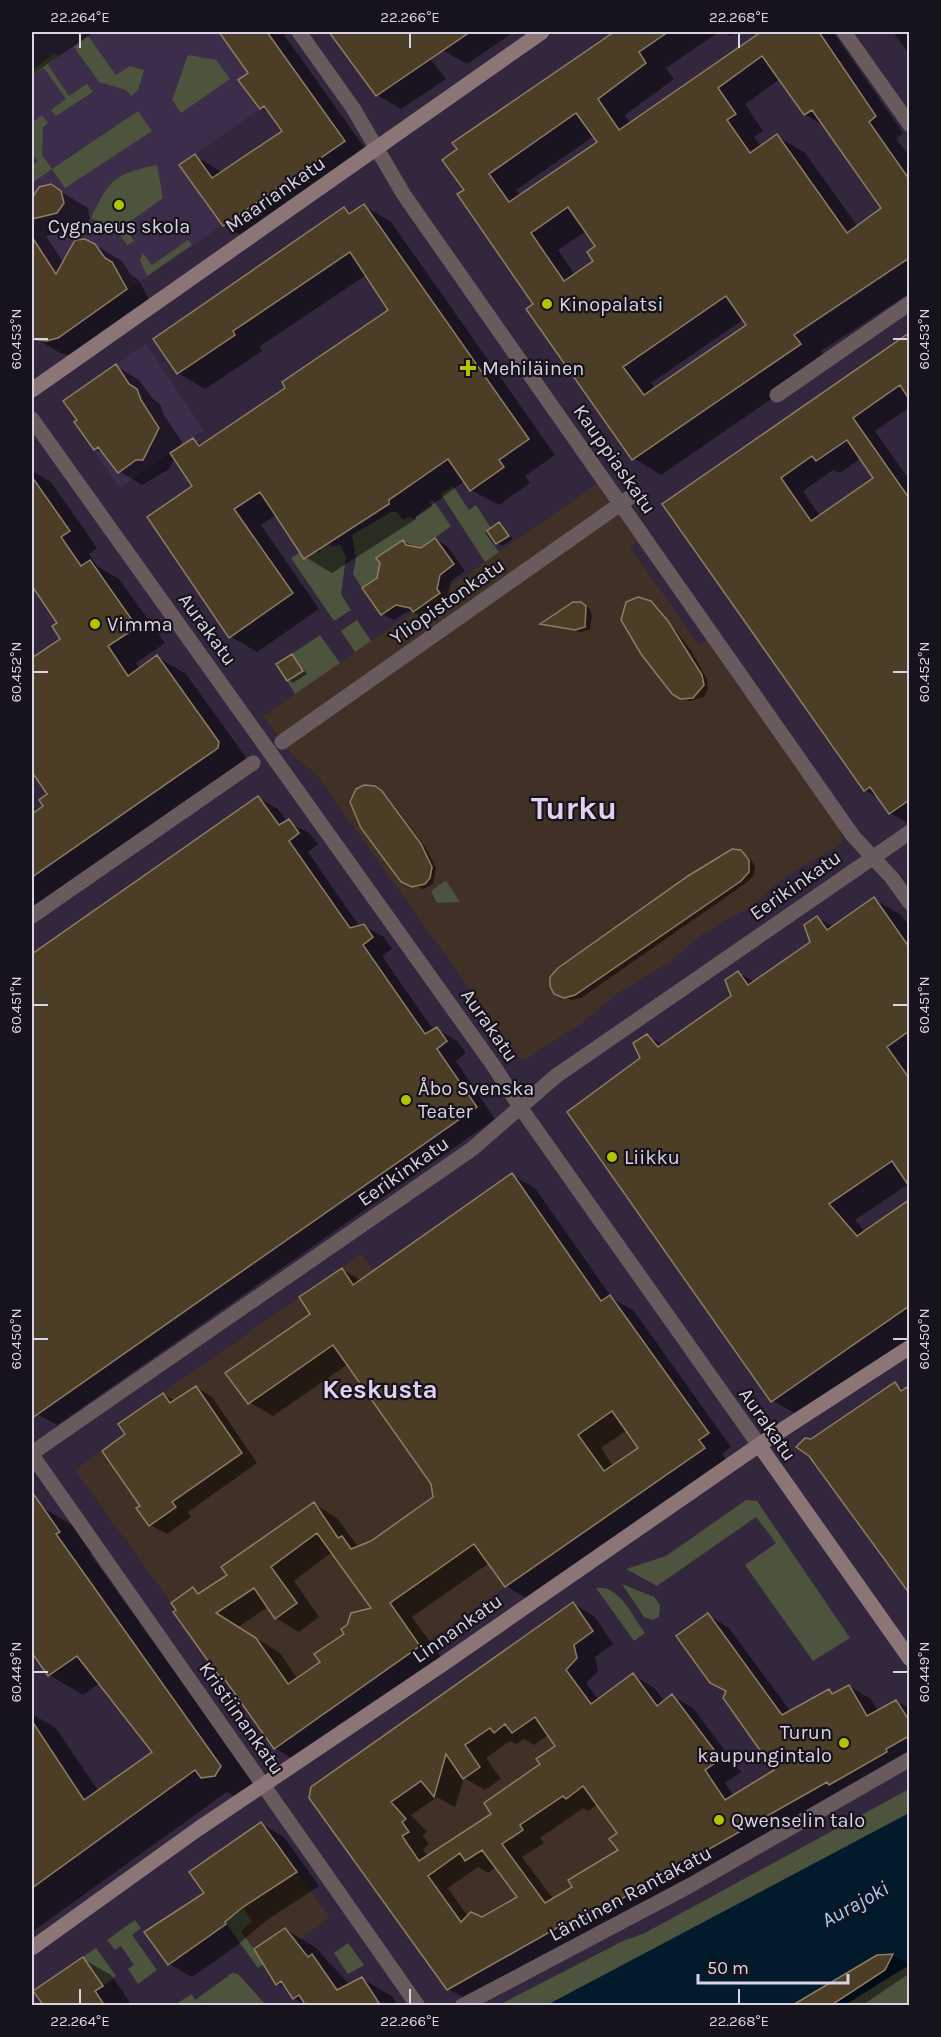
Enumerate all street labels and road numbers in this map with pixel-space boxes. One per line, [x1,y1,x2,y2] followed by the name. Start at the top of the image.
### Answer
[221,151,330,237] street label: Maariankatu
[568,400,661,518] street label: Kauppiaskatu
[386,554,509,649] street label: Yliopistonkatu
[174,589,242,670] street label: Aurakatu
[745,846,845,925] street label: Eerikinkatu
[456,984,523,1066] street label: Aurakatu
[353,1132,453,1211] street label: Eerikinkatu
[734,1383,801,1465] street label: Aurakatu
[408,1589,507,1668] street label: Linnankatu
[194,1657,289,1779] street label: Kristiinankatu
[545,1841,715,1946] street label: Läntinen Rantakatu

